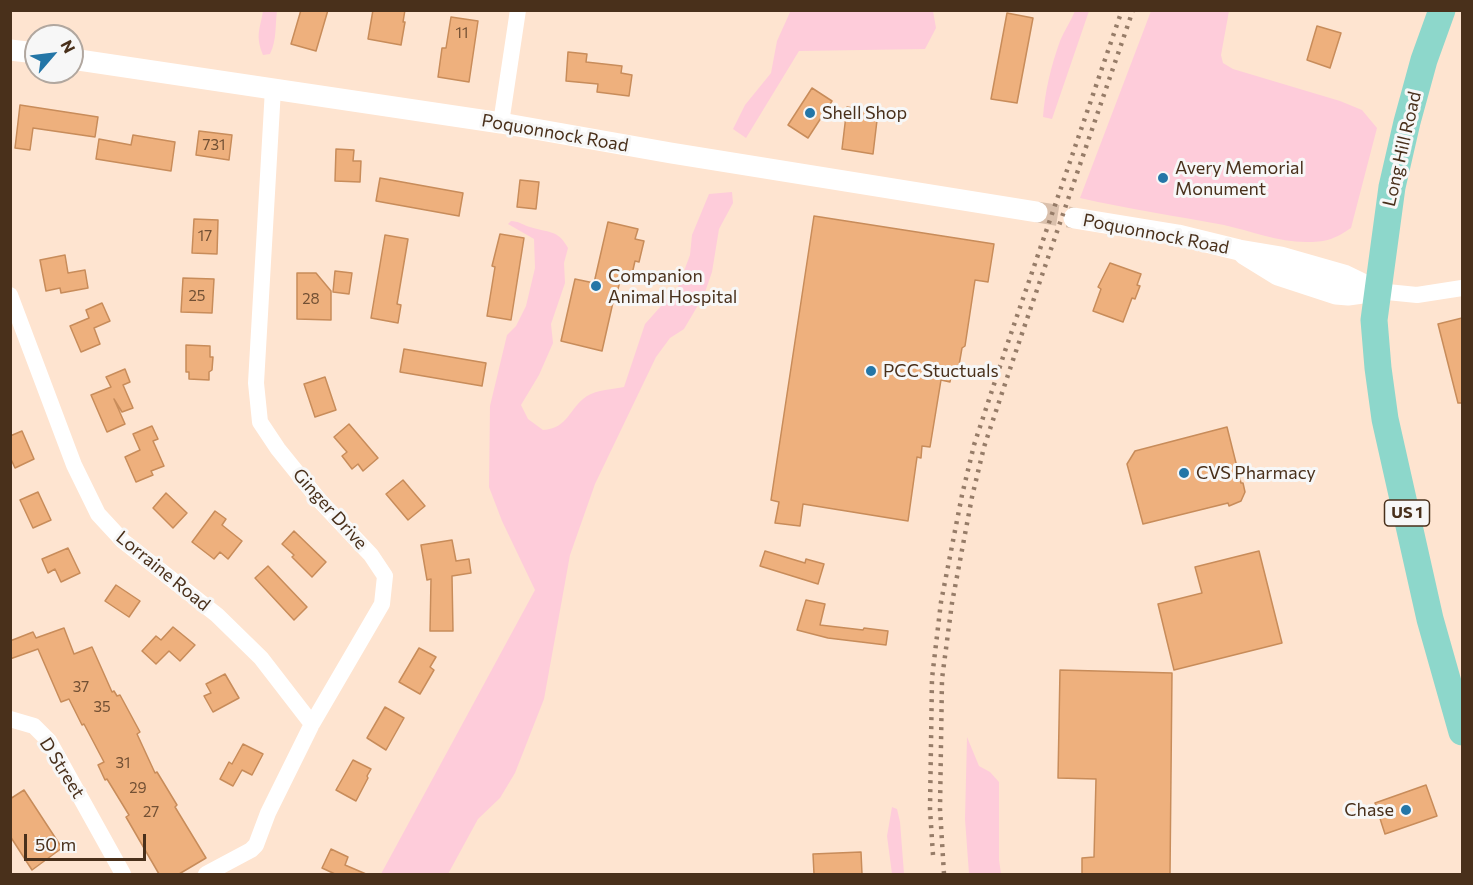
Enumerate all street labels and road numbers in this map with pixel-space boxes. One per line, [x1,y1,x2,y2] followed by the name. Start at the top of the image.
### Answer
[1378,89,1426,209] street label: Long Hill Road
[480,109,630,157] street label: Poquonnock Road
[1081,209,1231,259] street label: Poquonnock Road
[288,464,372,554] street label: Ginger Drive
[1384,500,1430,526] road number: US 1
[112,527,214,615] street label: Lorraine Road
[35,734,89,802] street label: D Street

